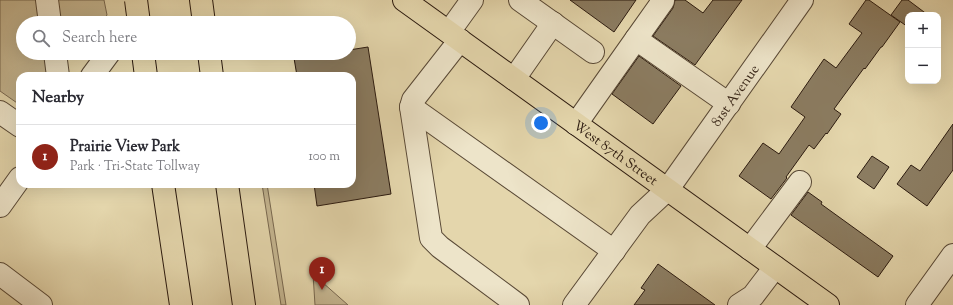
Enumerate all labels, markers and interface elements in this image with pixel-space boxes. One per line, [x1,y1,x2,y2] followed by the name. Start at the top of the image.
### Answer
[905,12,941,84] map controls
[905,12,941,48] button: +
[16,16,356,60] search box
[30,27,52,49] icon: search
[62,28,137,49] text: Search here
[905,48,941,84] button: −
[707,61,765,131] street label: 81st Avenue
[32,86,84,110] text: Nearby
[531,113,551,133] your location
[568,117,661,192] street label: West 87th Street
[70,137,180,158] text: Prairie View Park
[43,148,47,166] text: 1
[308,148,340,166] text: 100 m
[70,158,200,176] text: Park · Tri-State Tollway
[309,257,335,290] pin: 1

